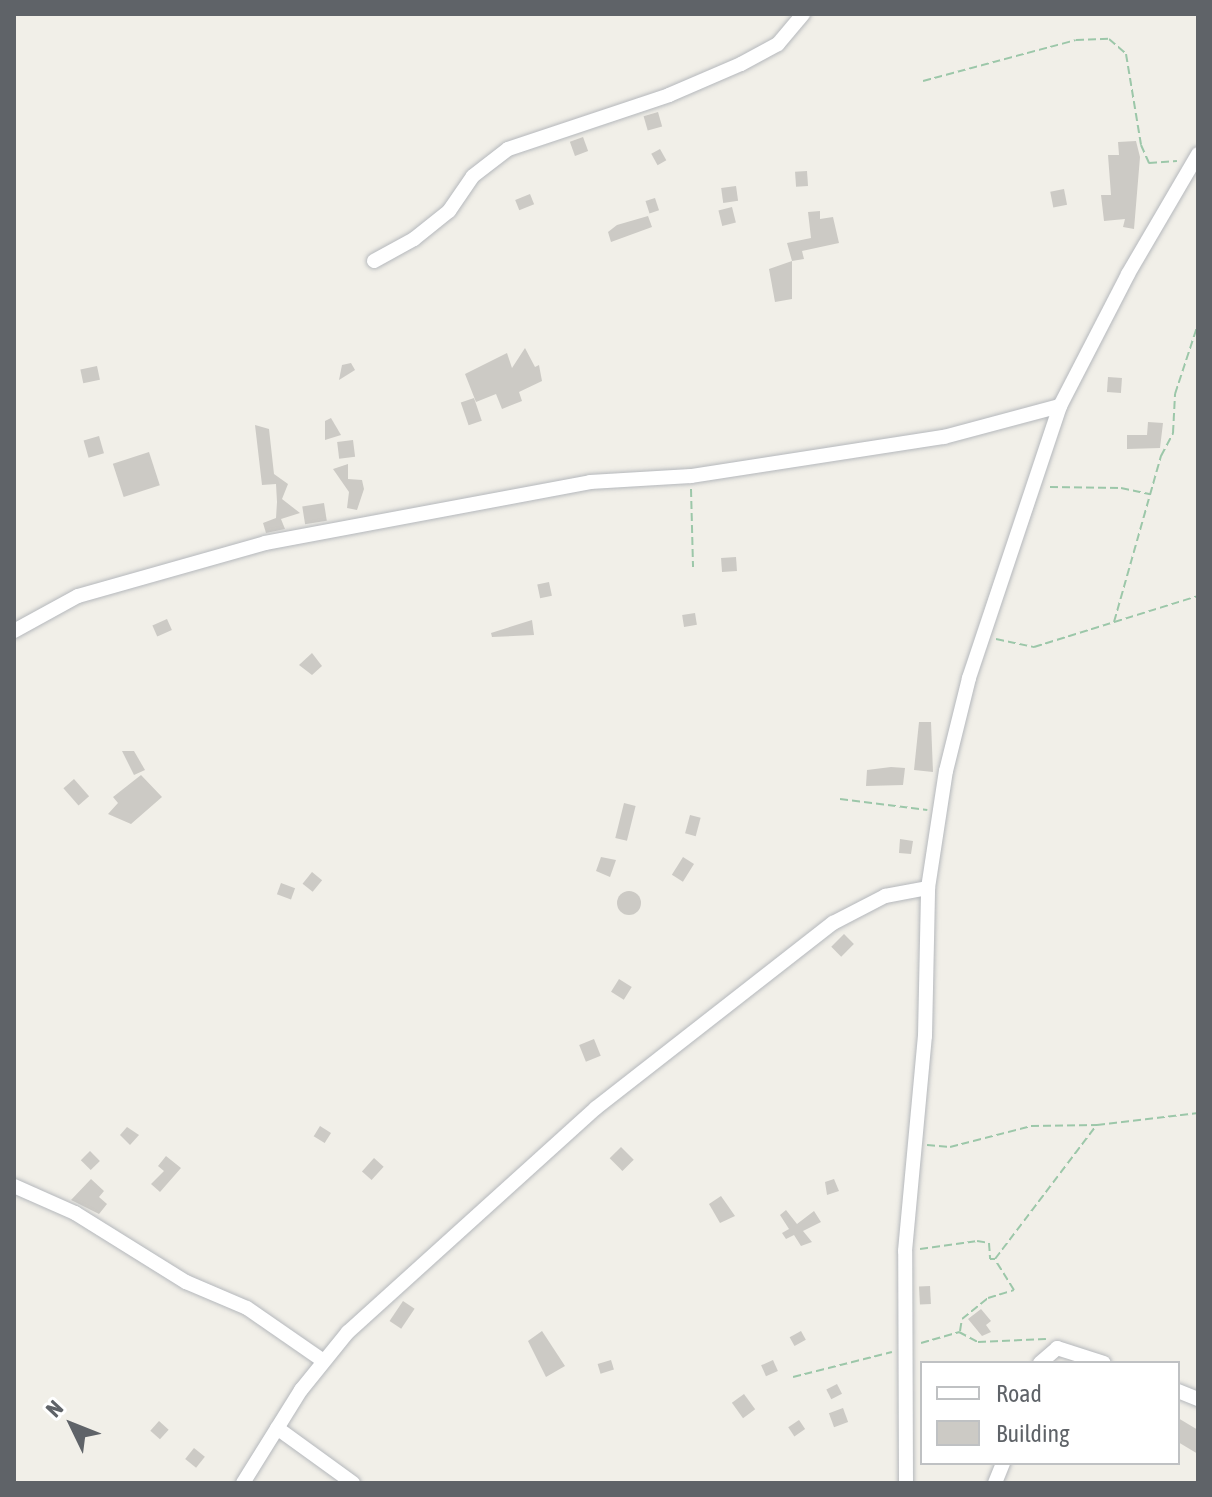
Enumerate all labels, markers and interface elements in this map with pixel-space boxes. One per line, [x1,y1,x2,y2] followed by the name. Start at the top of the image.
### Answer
[920,1361,1180,1465] legend
[996,1380,1042,1407] text: Road
[32,1385,112,1465] north arrow
[41,1395,68,1422] text: N
[996,1420,1069,1447] text: Building

